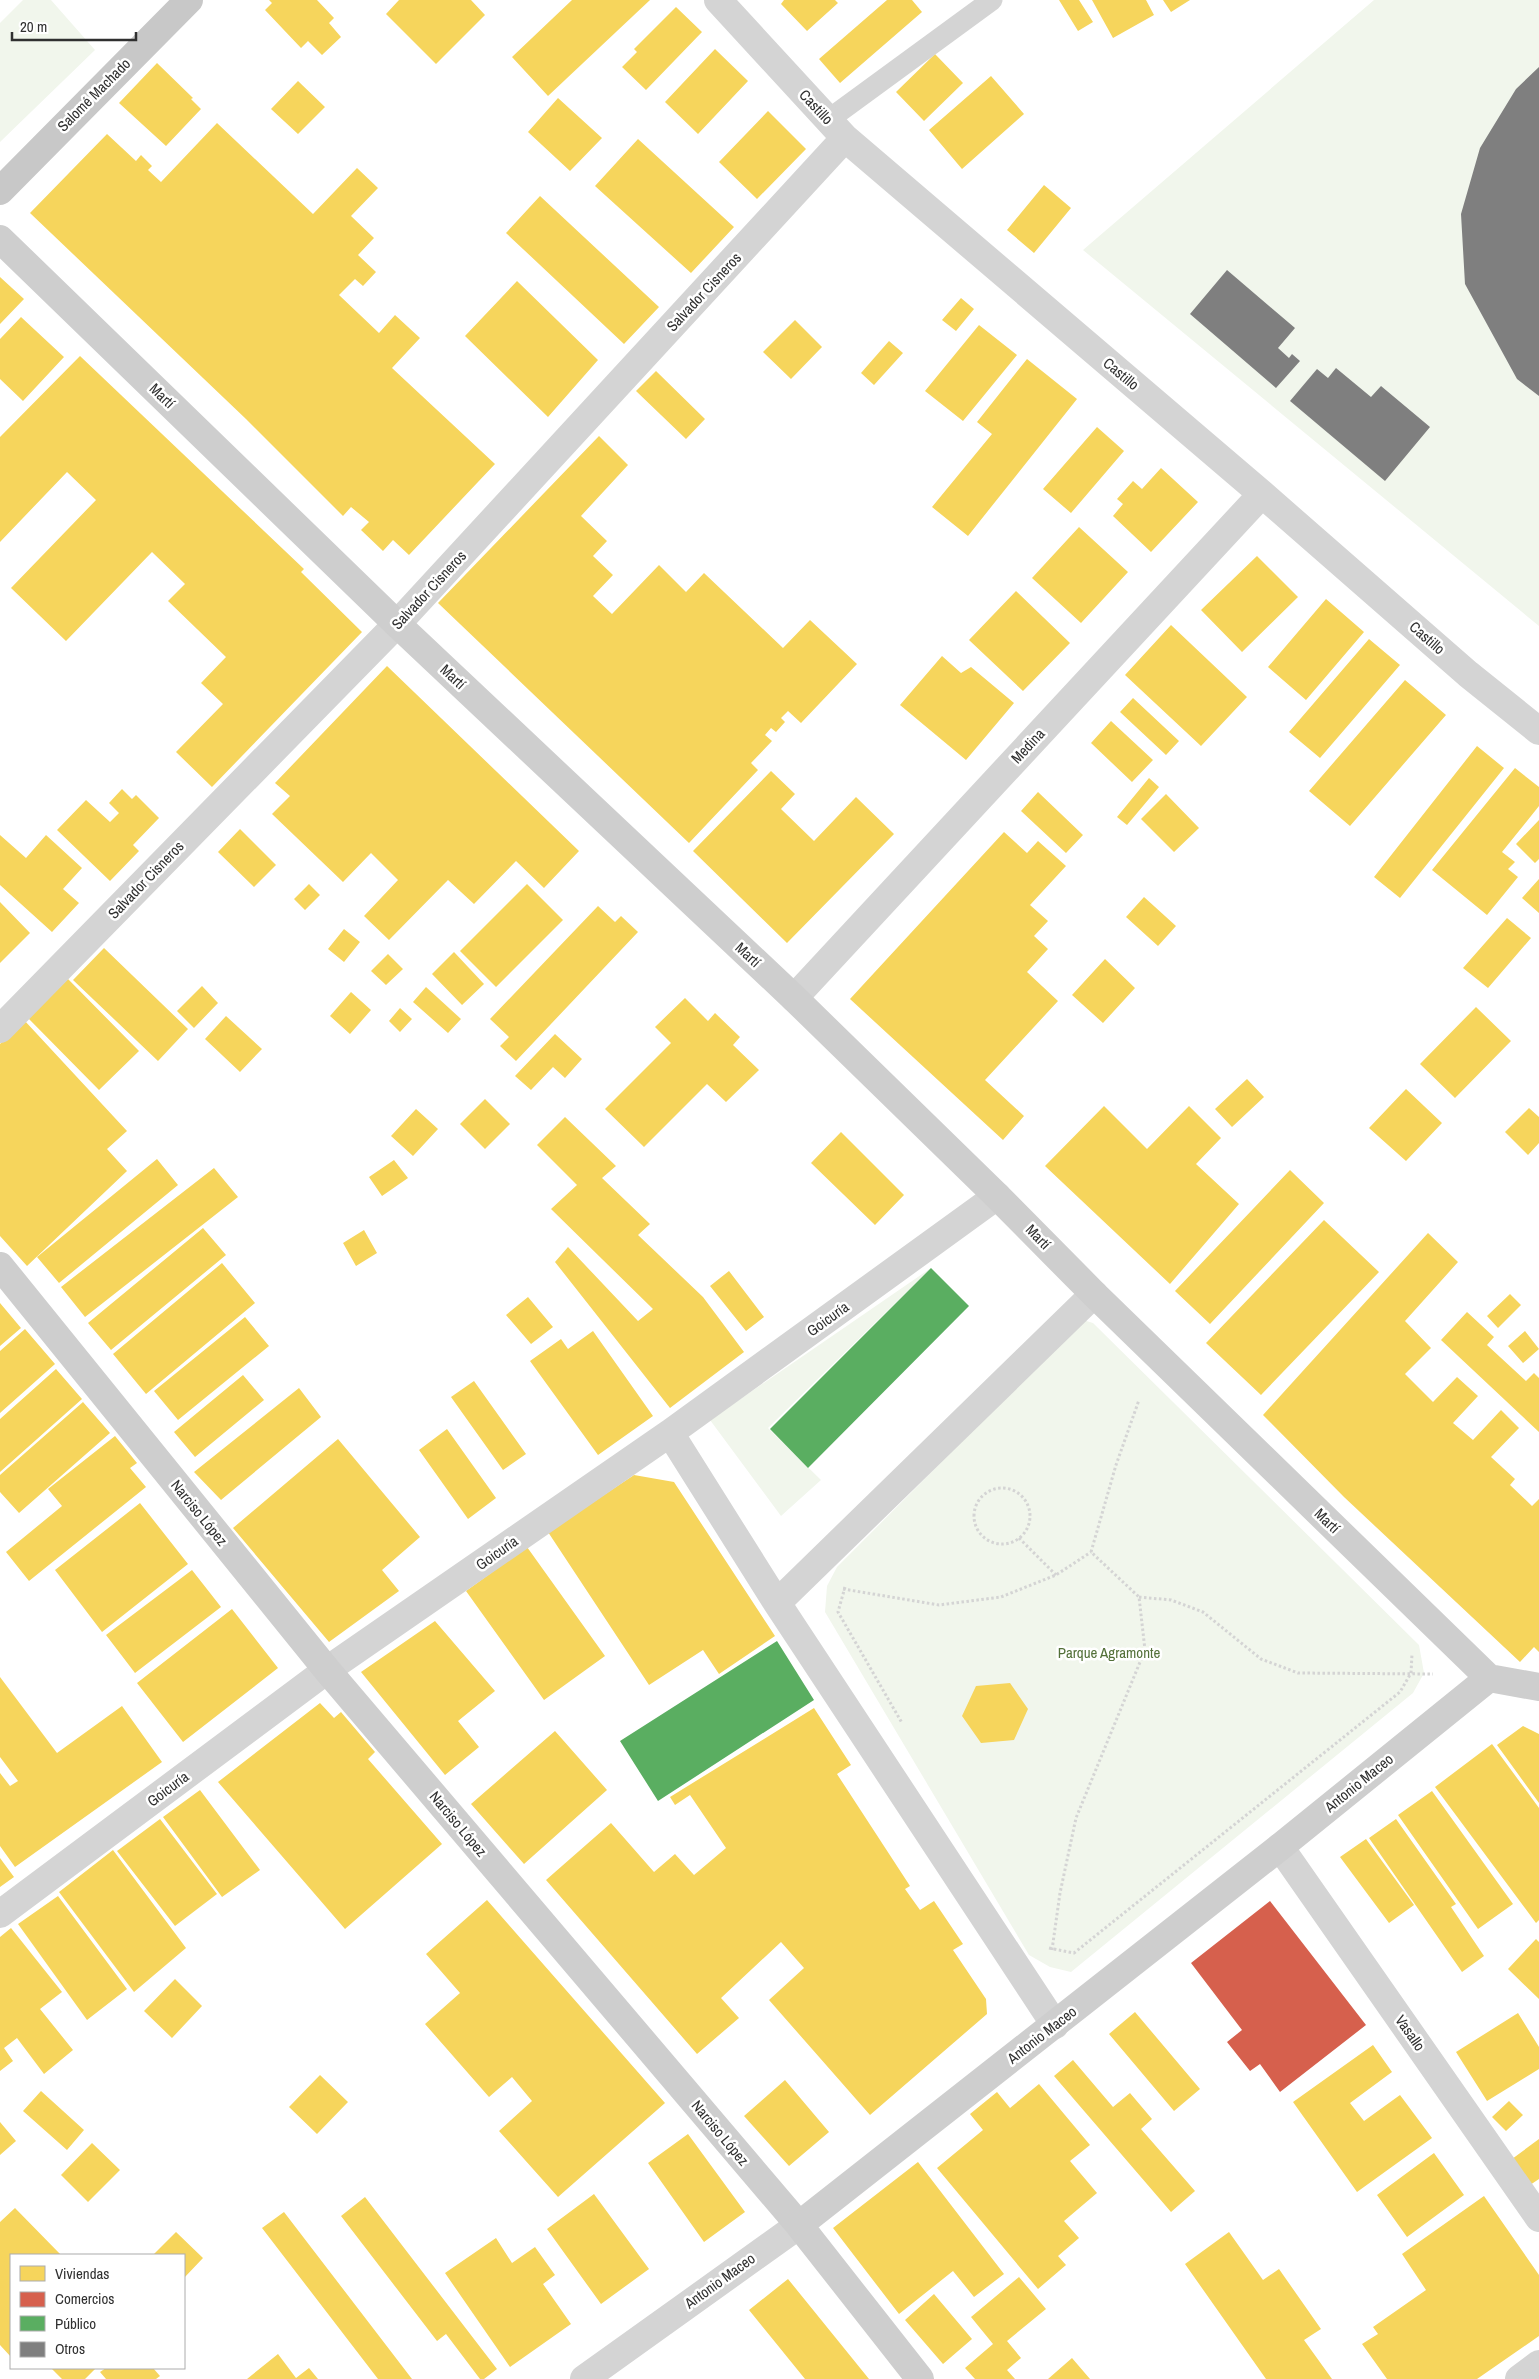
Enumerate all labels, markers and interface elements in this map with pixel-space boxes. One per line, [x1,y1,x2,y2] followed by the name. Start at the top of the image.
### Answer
[12,10,136,42] scale bar
[20,16,47,37] text: 20 m
[52,53,135,136] street label: Salomé Machado
[795,84,838,129] street label: Castillo
[661,247,746,336] street label: Salvador Cisneros
[1099,352,1144,395] street label: Castillo
[145,378,180,413] street label: Martí
[386,545,471,634] street label: Salvador Cisneros
[1405,616,1450,659] street label: Castillo
[436,659,471,694] street label: Martí
[1006,723,1049,768] street label: Medina
[103,836,188,923] street label: Salvador Cisneros
[731,937,766,972] street label: Martí
[1021,1219,1056,1254] street label: Martí
[802,1296,853,1341] street label: Goicuría
[166,1475,233,1550] street label: Narciso López
[1310,1503,1345,1538] street label: Martí
[471,1530,522,1575] street label: Goicuría
[1058,1642,1160,1663] park label: Parque Agramonte
[1319,1748,1398,1817] street label: Antonio Maceo
[143,1766,193,1811] street label: Goicuría
[425,1787,492,1861] street label: Narciso López
[1002,2001,1081,2069] street label: Antonio Maceo
[1390,2011,1430,2055] street label: Vasallo
[687,2096,754,2170] street label: Narciso López
[679,2248,759,2314] street label: Antonio Maceo
[10,2254,185,2369] legend
[55,2263,110,2284] text: Viviendas
[55,2288,114,2309] text: Comercios
[55,2313,96,2334] text: Público
[55,2338,85,2359] text: Otros

